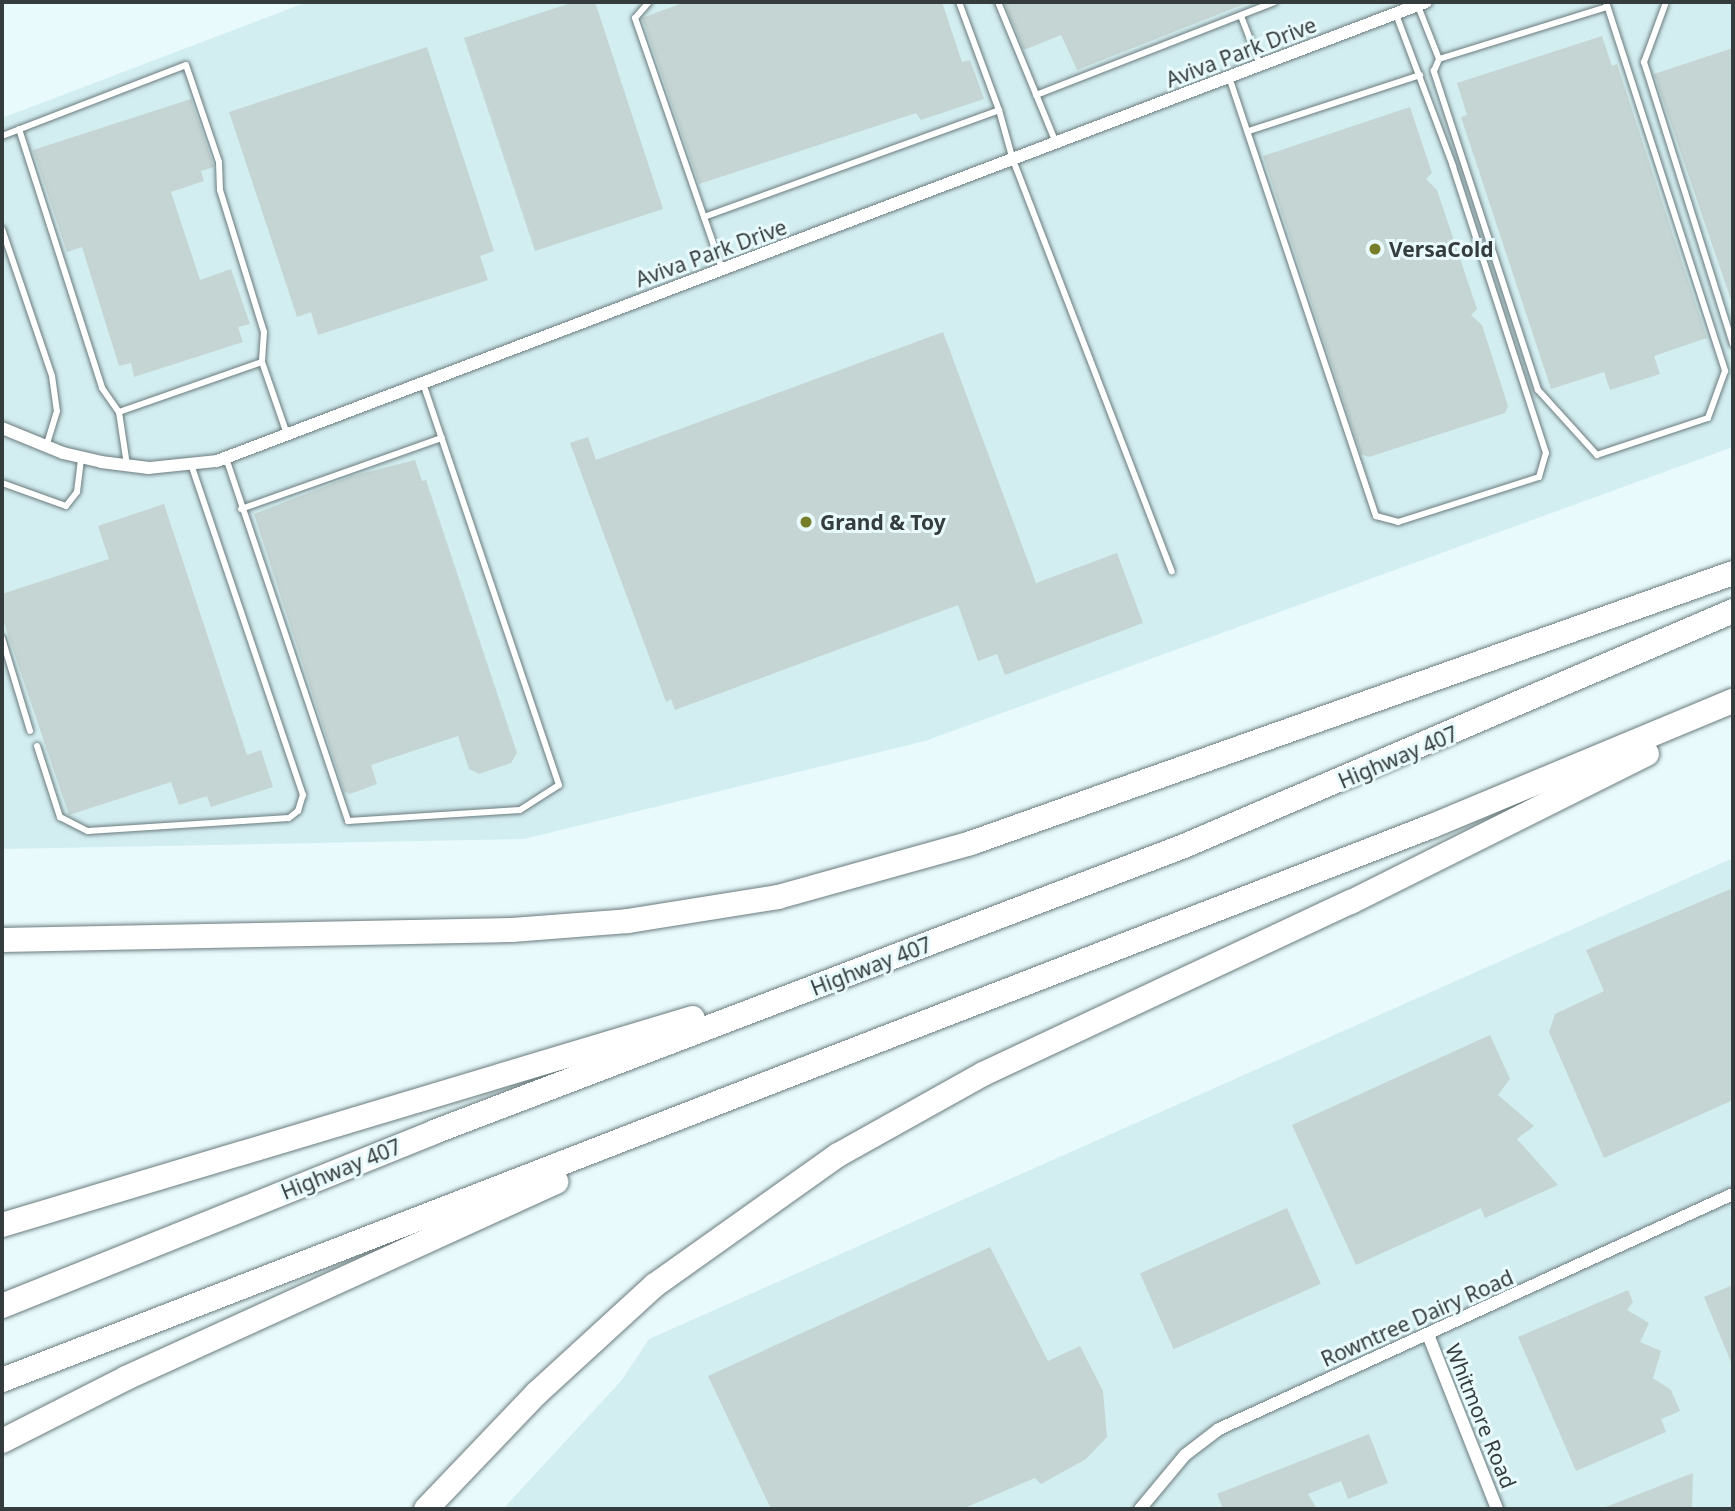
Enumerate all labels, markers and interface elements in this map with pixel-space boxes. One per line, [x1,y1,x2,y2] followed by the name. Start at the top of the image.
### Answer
[1162,12,1320,92] street label: Aviva Park Drive
[632,214,790,292] street label: Aviva Park Drive
[1389,236,1493,262] place label: VersaCold
[1367,241,1383,257] marker: VersaCold
[820,509,946,535] place label: Grand & Toy
[798,514,814,530] marker: Grand & Toy
[1334,721,1462,793] street label: Highway 407
[807,931,935,1001] street label: Highway 407
[277,1133,405,1205] street label: Highway 407
[1317,1264,1517,1372] street label: Rowntree Dairy Road
[1440,1340,1522,1492] street label: Whitmore Road

